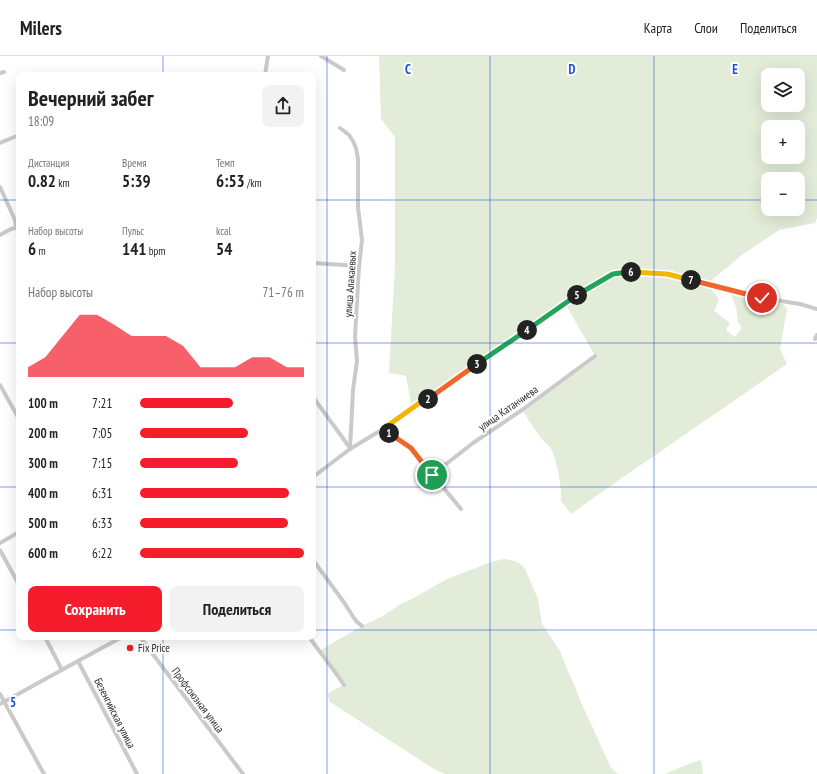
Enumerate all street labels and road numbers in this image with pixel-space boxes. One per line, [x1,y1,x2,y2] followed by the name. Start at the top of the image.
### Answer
[341,250,359,318] street label: улица Алакаевых
[475,382,541,434] street label: улица Катанчиева
[169,664,227,736] street label: Профсоюзная улица
[91,675,139,751] street label: Безенгийская улица

